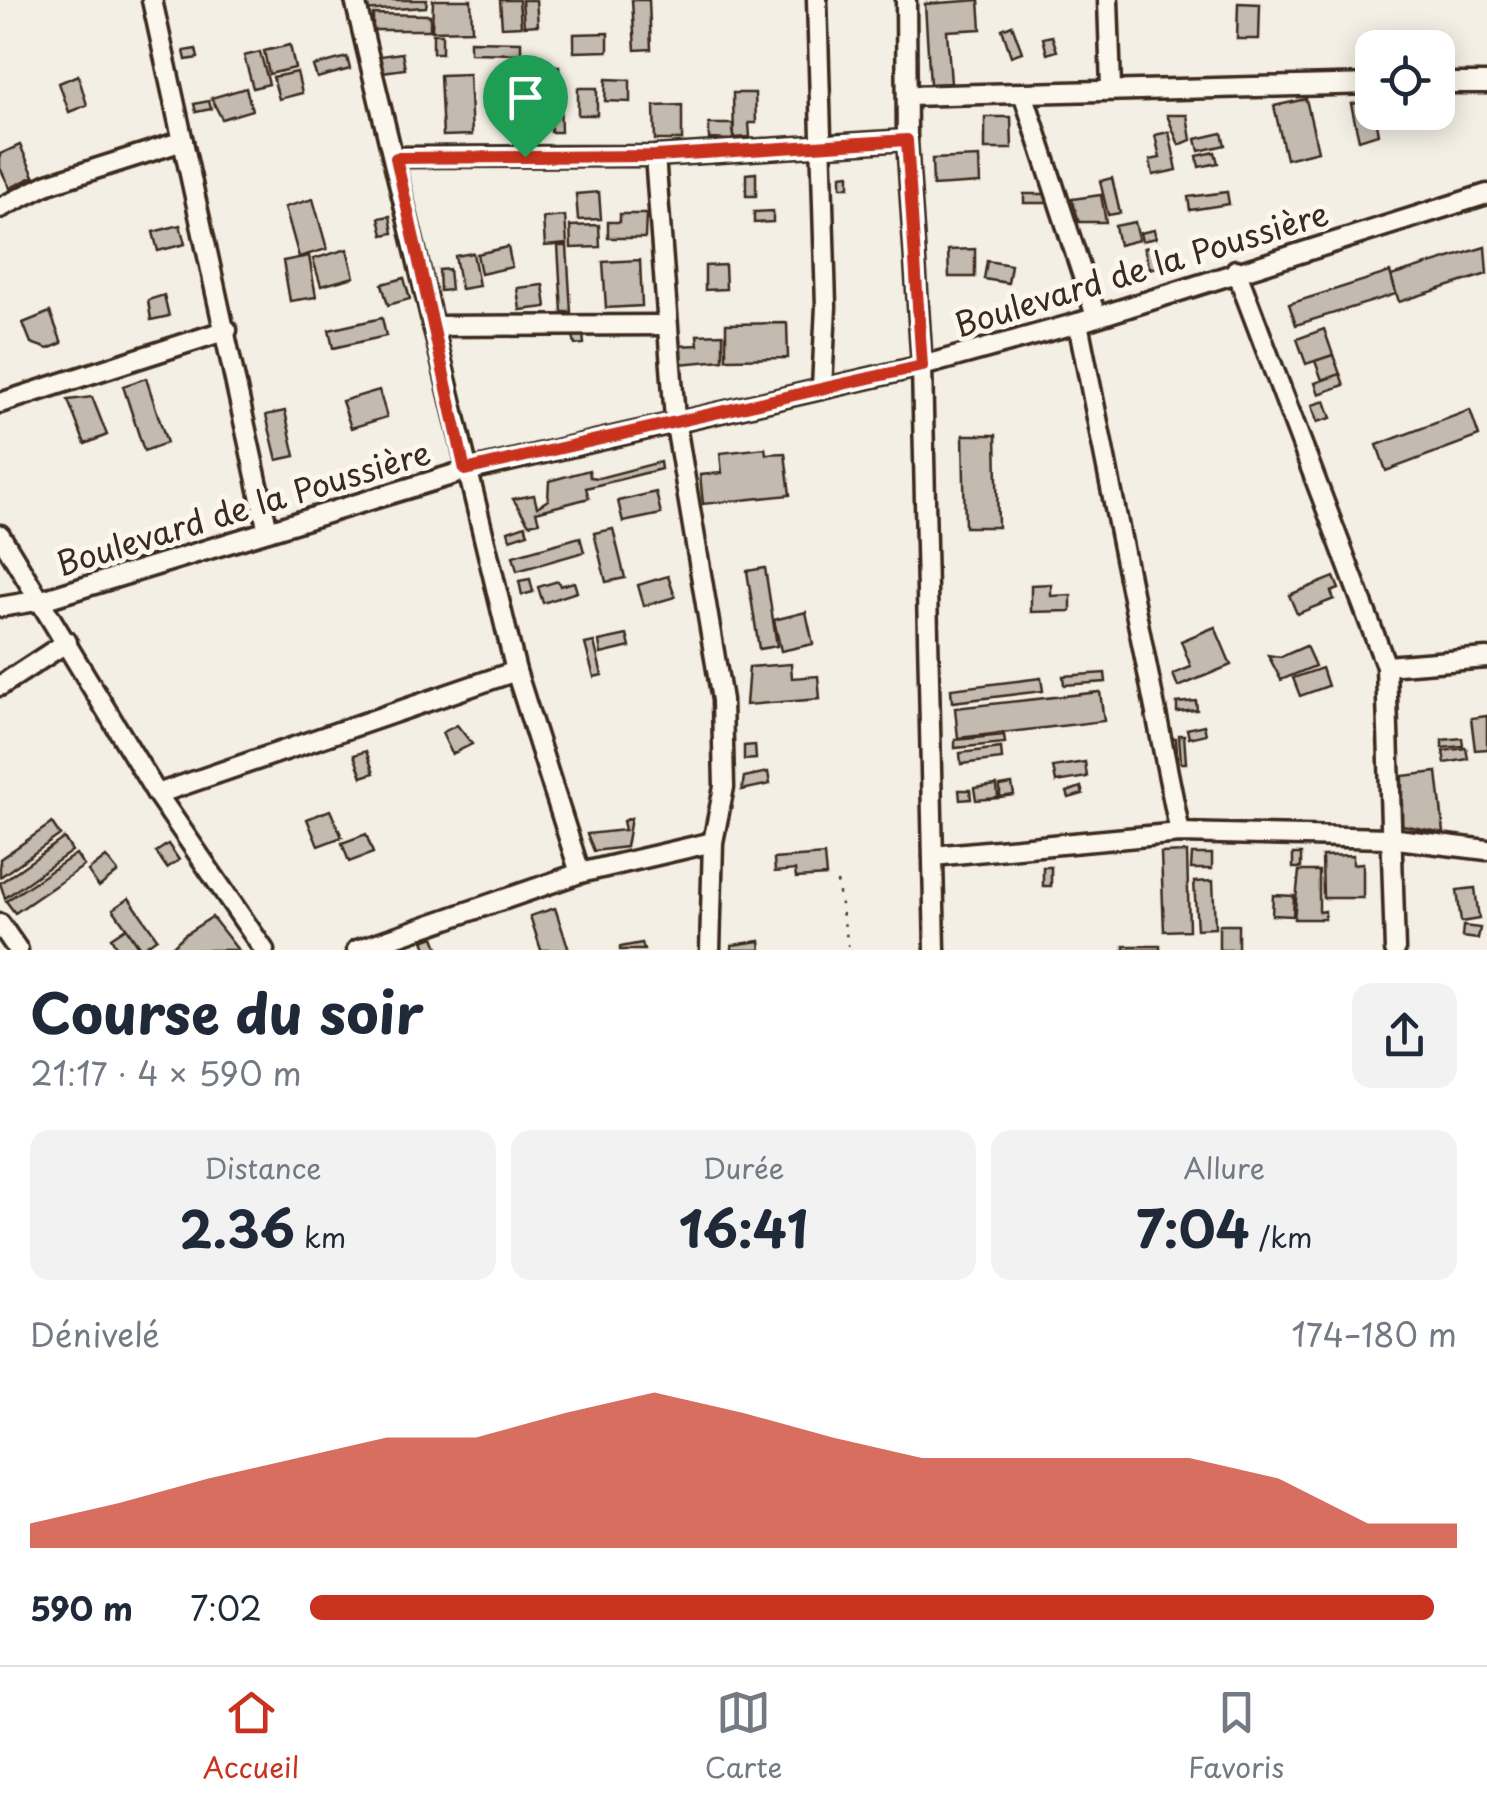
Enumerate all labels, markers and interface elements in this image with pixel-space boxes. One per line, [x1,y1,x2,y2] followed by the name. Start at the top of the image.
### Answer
[1355,30,1455,130] map controls
[1355,30,1455,130] button: locate
[483,55,568,158] pin
[498,70,553,125] icon: arrive
[948,188,1334,348] street label: Boulevard de la Poussière
[50,427,436,587] street label: Boulevard de la Poussière
[30,970,424,1053] text: Course du soir
[1352,983,1457,1088] button: share
[30,1049,302,1097] text: 21:17 · 4 × 590 m
[204,1146,322,1189] text: Distance
[703,1146,784,1189] text: Durée
[1183,1146,1265,1189] text: Allure
[180,1189,295,1265] text: 2.36
[679,1189,808,1265] text: 16:41
[1136,1189,1250,1265] text: 7:04
[295,1215,346,1258] text: km
[1250,1215,1312,1258] text: /km
[30,1310,160,1358] text: Dénivelé
[1291,1310,1457,1358] text: 174–180 m
[30,1584,133,1632] text: 590 m
[190,1584,262,1632] text: 7:02
[203,1685,299,1788] tab: Accueil
[705,1685,782,1788] tab: Carte
[1188,1685,1284,1788] tab: Favoris

